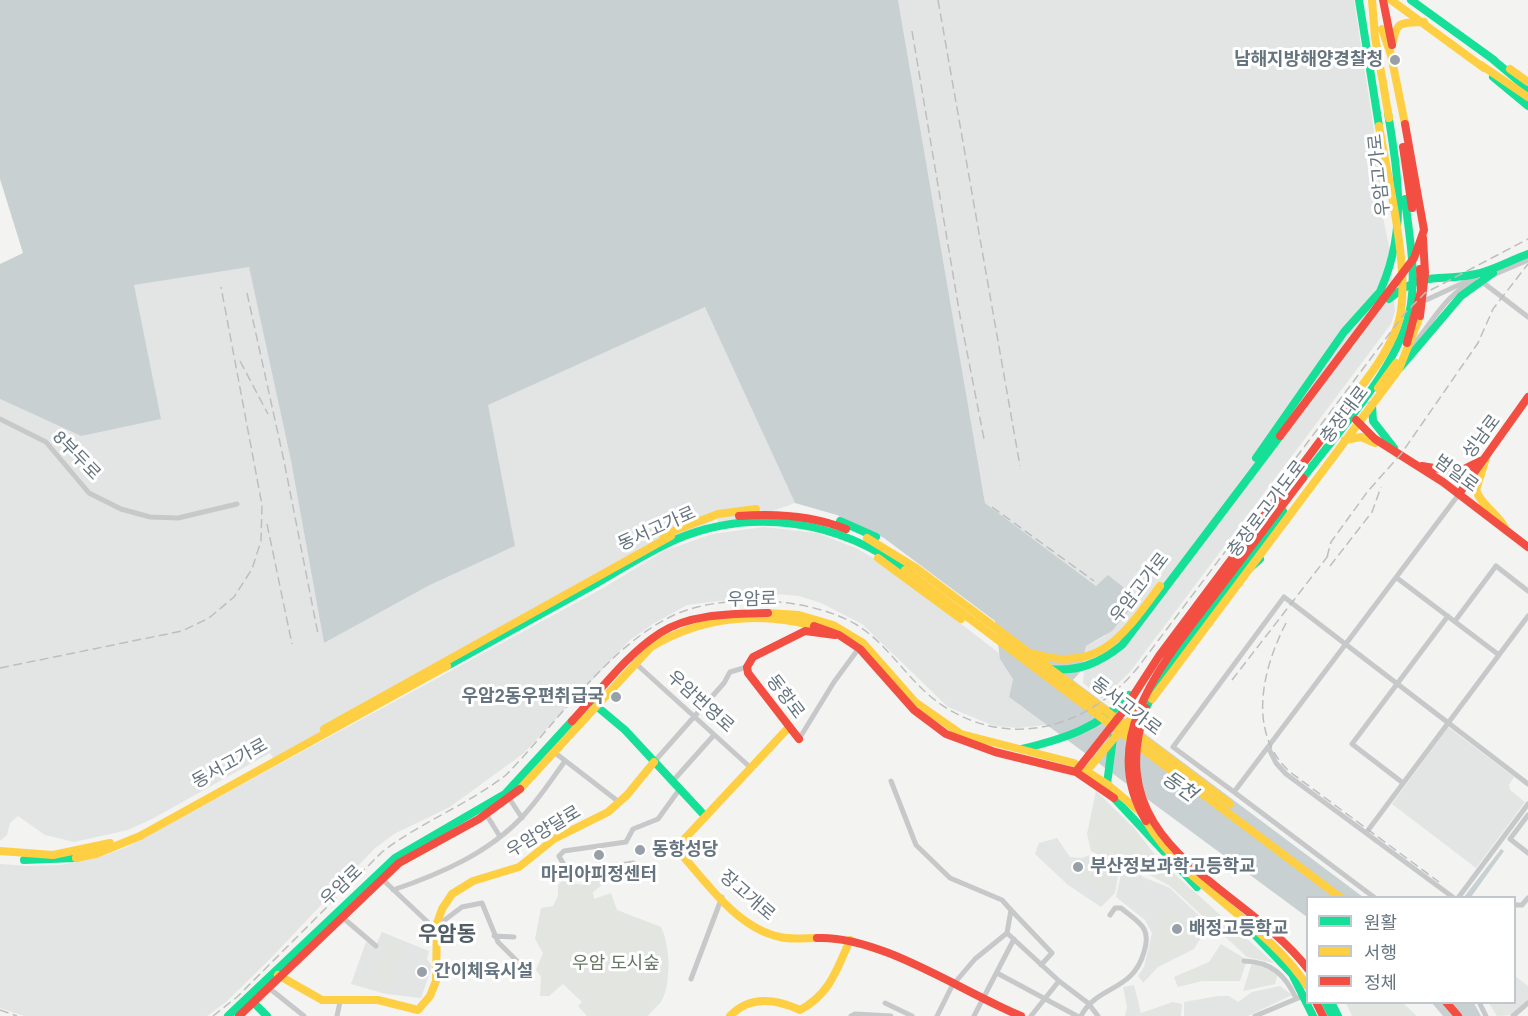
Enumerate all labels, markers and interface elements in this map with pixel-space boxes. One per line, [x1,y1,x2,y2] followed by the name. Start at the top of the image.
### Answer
[1234,49,1383,71] place label: 남해지방해양경찰청
[1388,53,1402,67] marker: 남해지방해양경찰청
[1365,133,1395,217] street label: 우암고가로
[1316,382,1374,448] street label: 충장대로
[1458,411,1506,463] street label: 성남로
[47,427,105,485] street label: 8부두로
[1430,451,1482,497] street label: 범일로
[1223,456,1311,562] street label: 충장로고가도로
[615,502,699,556] street label: 동서고가로
[1106,549,1174,627] street label: 우암고가로
[727,589,777,611] street label: 우암로
[662,666,738,738] street label: 우암번영로
[761,671,809,723] street label: 동항로
[1086,673,1166,741] street label: 동서고가로
[462,686,604,708] place label: 우암2동우편취급국
[609,690,623,704] marker: 우암2동우편취급국
[189,734,271,794] street label: 동서고가로
[1157,767,1201,807] water label: 동천
[503,801,585,863] street label: 우암양달로
[652,839,718,861] place label: 동항성당
[633,843,647,857] marker: 동항성당
[592,848,606,862] marker: 마리아피정센터
[1090,856,1256,878] place label: 부산정보과학고등학교
[1071,860,1085,874] marker: 부산정보과학고등학교
[317,861,367,911] street label: 우암로
[541,864,657,886] place label: 마리아피정센터
[715,866,779,926] street label: 장고개로
[1306,896,1516,1004] legend
[1364,913,1397,933] text: 원활
[1189,918,1288,940] place label: 배정고등학교
[418,922,476,948] district label: 우암동
[1170,922,1184,936] marker: 배정고등학교
[1364,943,1397,963] text: 서행
[572,953,660,975] park label: 우암 도시숲
[434,961,533,983] place label: 간이체육시설
[415,965,429,979] marker: 간이체육시설
[1364,973,1397,993] text: 정체

